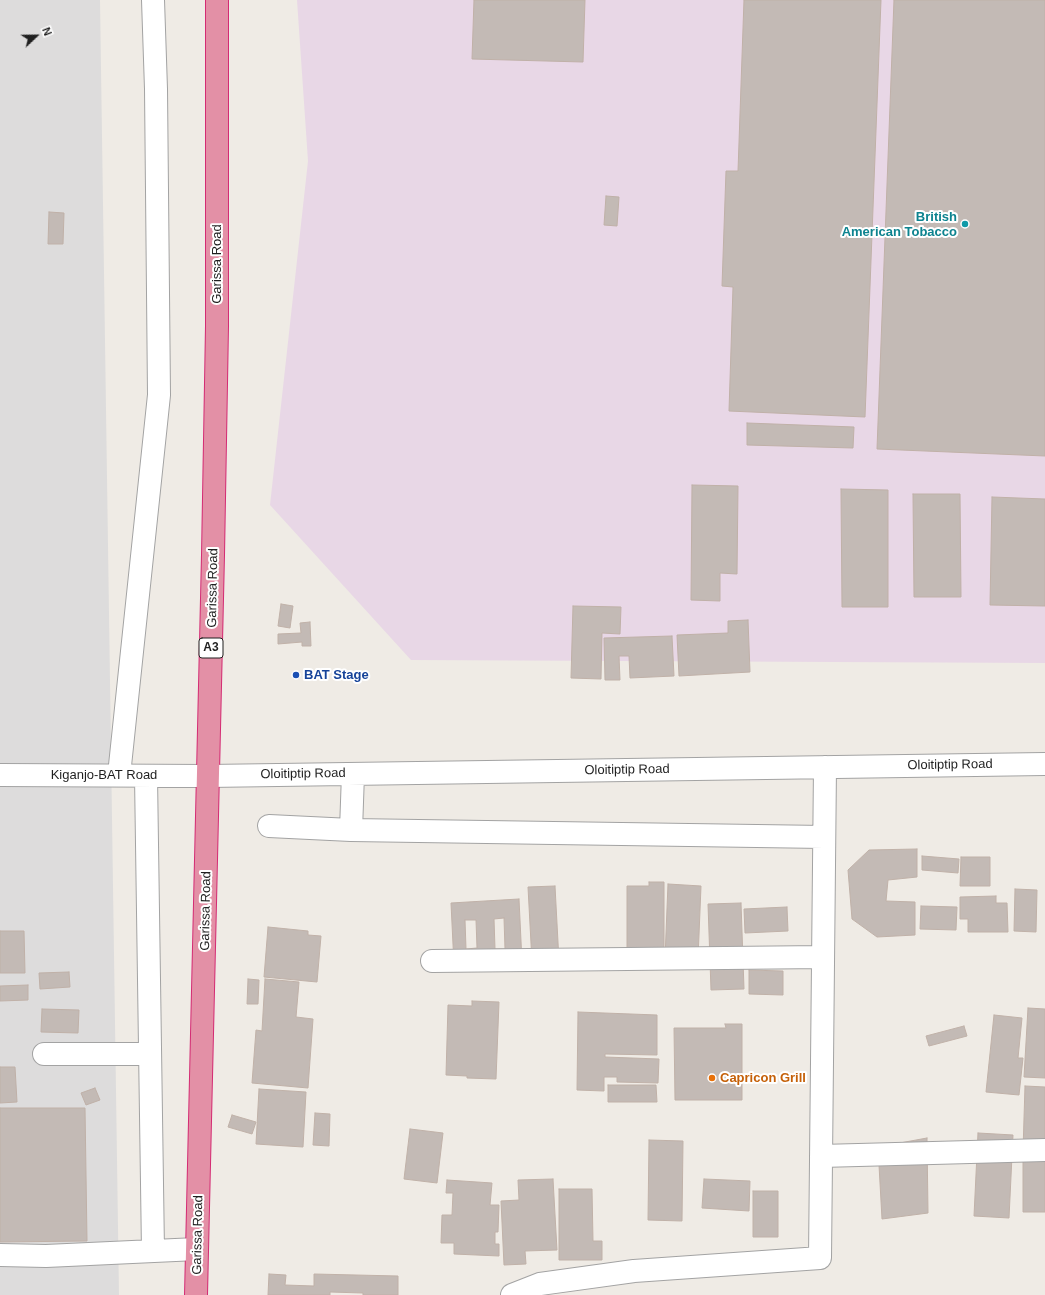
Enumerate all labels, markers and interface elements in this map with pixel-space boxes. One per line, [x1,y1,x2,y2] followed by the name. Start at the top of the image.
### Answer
[16,16,56,56] north arrow
[40,26,54,37] text: N
[842,209,957,240] place label: British American Tobacco
[960,219,970,229] marker: British American Tobacco
[209,224,225,304] street label: Garissa Road
[205,548,221,628] street label: Garissa Road
[199,638,223,658] road number: A3
[304,667,369,683] place label: BAT Stage
[291,670,301,680] marker: BAT Stage
[907,756,993,774] street label: Oloitiptip Road
[584,761,670,779] street label: Oloitiptip Road
[260,765,346,783] street label: Oloitiptip Road
[51,767,157,783] street label: Kiganjo-BAT Road
[198,871,214,951] street label: Garissa Road
[720,1070,806,1086] place label: Capricon Grill
[707,1073,717,1083] marker: Capricon Grill
[190,1195,206,1275] street label: Garissa Road

